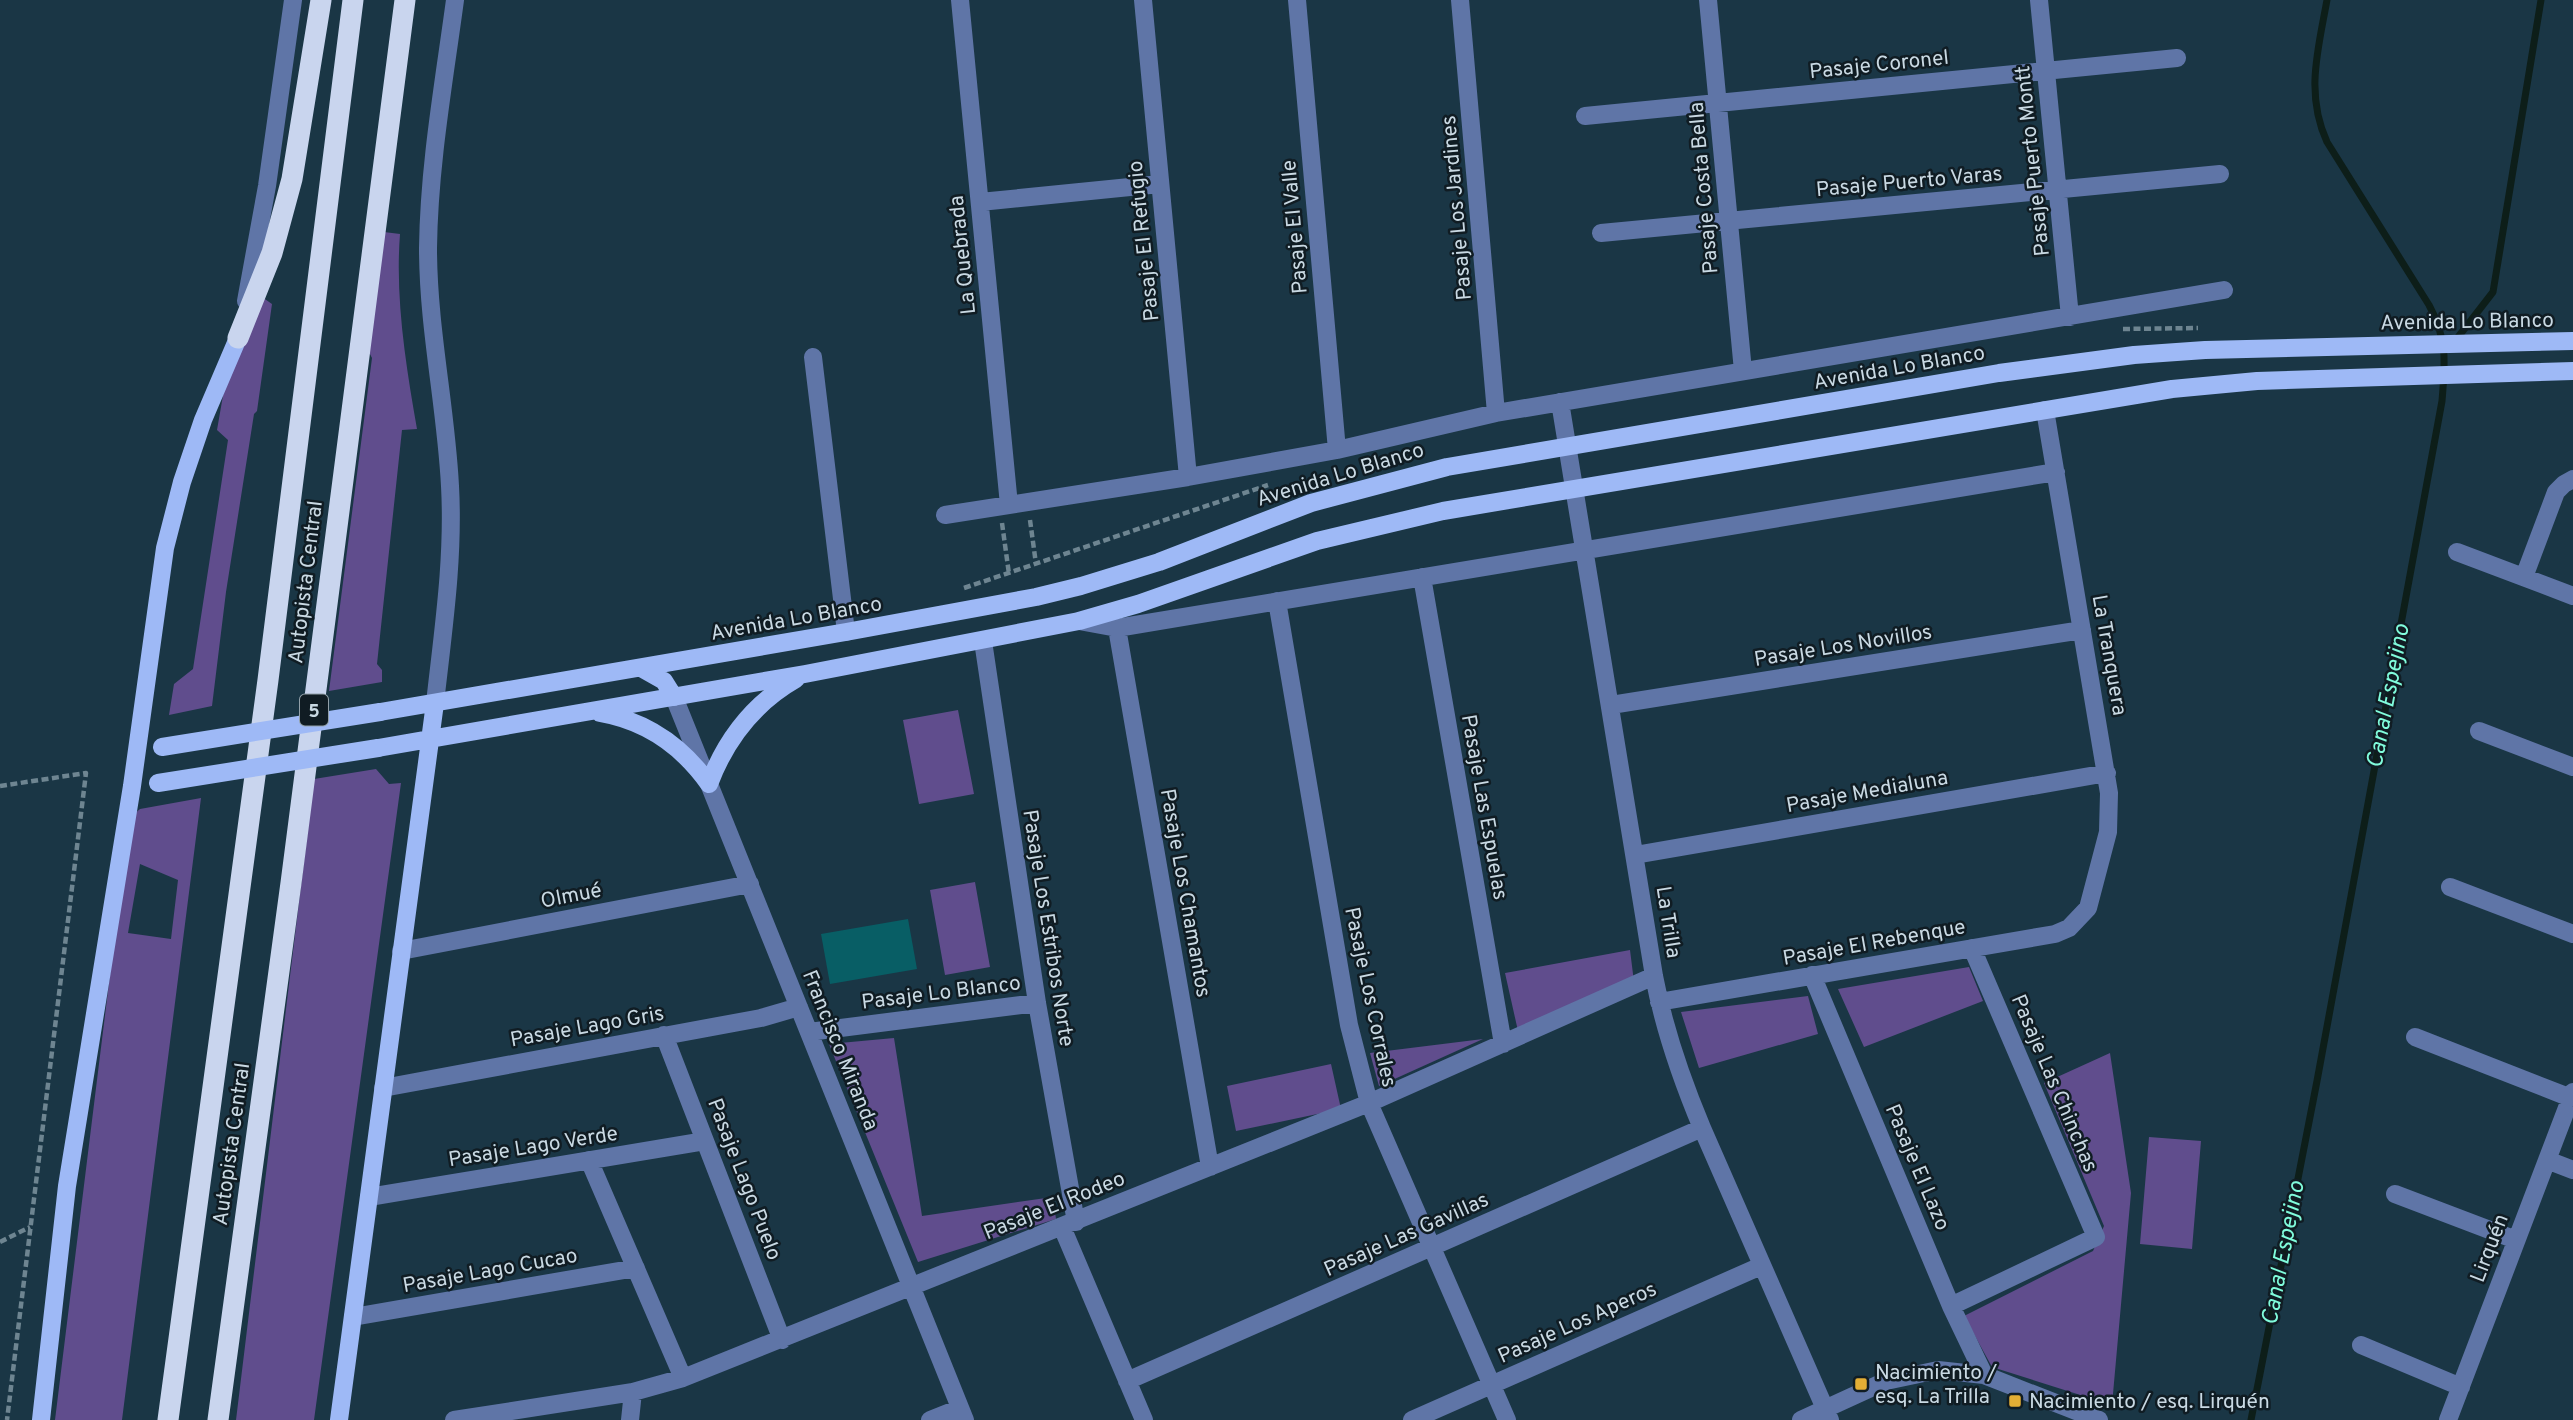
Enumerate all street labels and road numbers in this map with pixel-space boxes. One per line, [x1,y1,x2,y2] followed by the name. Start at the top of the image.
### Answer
[1808,45,1950,86] street label: Pasaje Coronel
[2010,64,2057,257] street label: Pasaje Puerto Montt
[1684,101,1725,275] street label: Pasaje Costa Bella
[1436,114,1479,301] street label: Pasaje Los Jardines
[1123,159,1166,322] street label: Pasaje El Refugio
[1276,159,1315,295] street label: Pasaje El Valle
[1815,161,2003,204] street label: Pasaje Puerto Varas
[944,194,983,316] street label: La Quebrada
[2380,307,2554,338] street label: Avenida Lo Blanco
[1811,340,1987,397] street label: Avenida Lo Blanco
[1253,437,1428,514] street label: Avenida Lo Blanco
[283,499,330,665] street label: Autopista Central
[708,591,884,648] street label: Avenida Lo Blanco
[2085,593,2132,718] street label: La Tranquera
[1752,619,1934,674] street label: Pasaje Los Novillos
[300,694,328,726] road number: 5
[1454,713,1513,902] street label: Pasaje Las Espuelas
[1784,765,1950,820] street label: Pasaje Medialuna
[1153,787,1216,1000] street label: Pasaje Los Chamantos
[1015,808,1080,1049] street label: Pasaje Los Estribos Norte
[538,877,604,916] street label: Olmué
[1648,884,1687,960] street label: La Trilla
[1337,905,1402,1090] street label: Pasaje Los Corrales
[1781,914,1968,973] street label: Pasaje El Rebenque
[795,966,884,1135] street label: Francisco Miranda
[860,970,1022,1017] street label: Pasaje Lo Blanco
[2004,991,2103,1177] street label: Pasaje Las Chinchas
[508,1001,666,1054] street label: Pasaje Lago Gris
[208,1061,257,1227] street label: Autopista Central
[700,1095,787,1264] street label: Pasaje Lago Puelo
[1878,1100,1955,1235] street label: Pasaje El Lazo
[447,1121,620,1174] street label: Pasaje Lago Verde
[980,1166,1129,1247] street label: Pasaje El Rodeo
[1320,1187,1493,1284] street label: Pasaje Las Gavillas
[2465,1210,2516,1287] street label: Lirquén
[401,1243,580,1300] street label: Pasaje Lago Cucao
[1494,1276,1661,1370] street label: Pasaje Los Aperos

